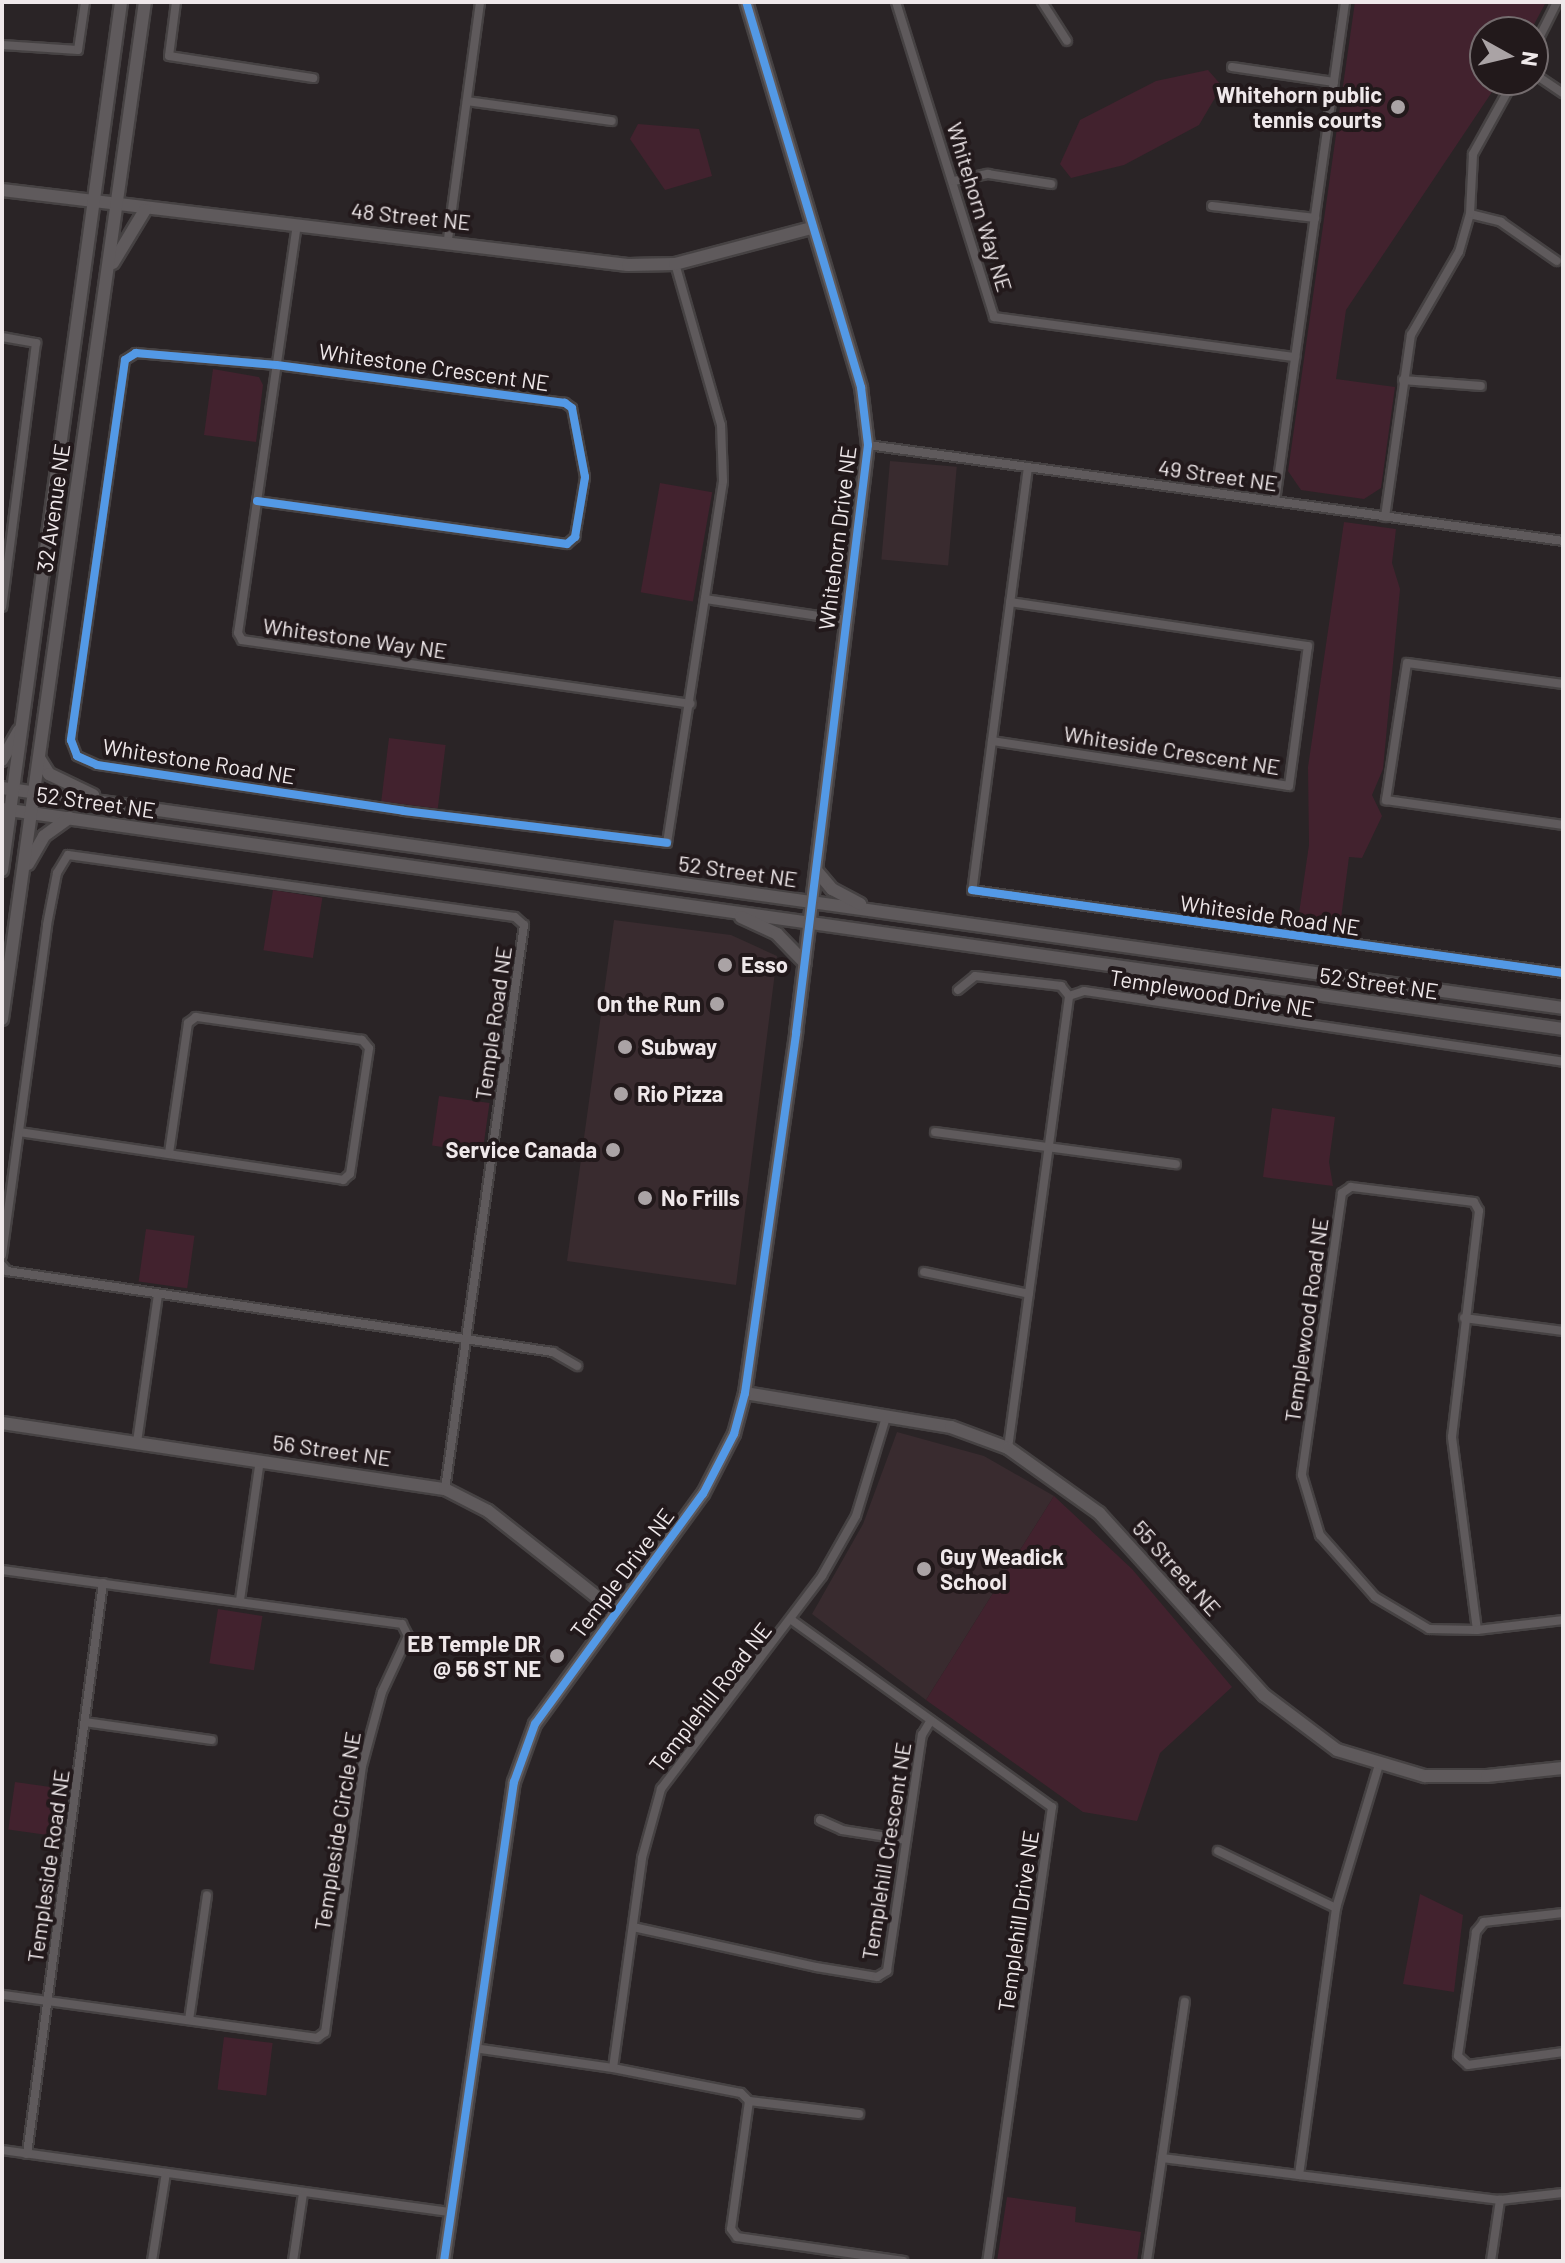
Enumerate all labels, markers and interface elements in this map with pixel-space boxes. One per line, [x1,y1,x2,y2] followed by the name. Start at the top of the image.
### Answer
[1469,16,1549,96] north arrow
[1517,50,1545,68] text: N
[1216,81,1382,132] place label: Whitehorn public tennis courts
[1389,98,1407,116] marker: Whitehorn public tennis courts
[942,119,1018,295] street label: Whitehorn Way NE
[350,197,472,235] street label: 48 Street NE
[317,338,551,396] street label: Whitestone Crescent NE
[31,442,75,574] street label: 32 Avenue NE
[813,444,861,632] street label: Whitehorn Drive NE
[1157,454,1279,496] street label: 49 Street NE
[261,612,449,664] street label: Whitestone Way NE
[1062,720,1282,780] street label: Whiteside Crescent NE
[101,733,297,789] street label: Whitestone Road NE
[35,781,157,823] street label: 52 Street NE
[677,850,799,892] street label: 52 Street NE
[1178,889,1362,941] street label: Whiteside Road NE
[469,944,517,1102] street label: Temple Road NE
[741,952,788,978] place label: Esso
[716,956,734,974] marker: Esso
[1318,962,1440,1004] street label: 52 Street NE
[1108,964,1316,1022] street label: Templewood Drive NE
[597,991,701,1017] place label: On the Run
[708,995,726,1013] marker: On the Run
[641,1034,717,1060] place label: Subway
[616,1038,634,1056] marker: Subway
[637,1081,723,1107] place label: Rio Pizza
[612,1085,630,1103] marker: Rio Pizza
[445,1137,597,1163] place label: Service Canada
[604,1141,622,1159] marker: Service Canada
[661,1185,740,1211] place label: No Frills
[636,1189,654,1207] marker: No Frills
[1279,1216,1333,1424] street label: Templewood Road NE
[271,1429,393,1471] street label: 56 Street NE
[565,1503,679,1643] street label: Temple Drive NE
[1127,1515,1227,1621] street label: 55 Street NE
[940,1543,1064,1594] place label: Guy Weadick School
[915,1560,933,1578] marker: Guy Weadick School
[643,1617,777,1777] street label: Templehill Road NE
[407,1630,541,1682] place label: EB Temple DR @ 56 ST NE
[548,1647,566,1665] marker: EB Temple DR @ 56 ST NE
[308,1730,366,1932] street label: Templeside Circle NE
[856,1740,916,1962] street label: Templehill Crescent NE
[21,1768,75,1964] street label: Templeside Road NE
[992,1829,1044,2013] street label: Templehill Drive NE

